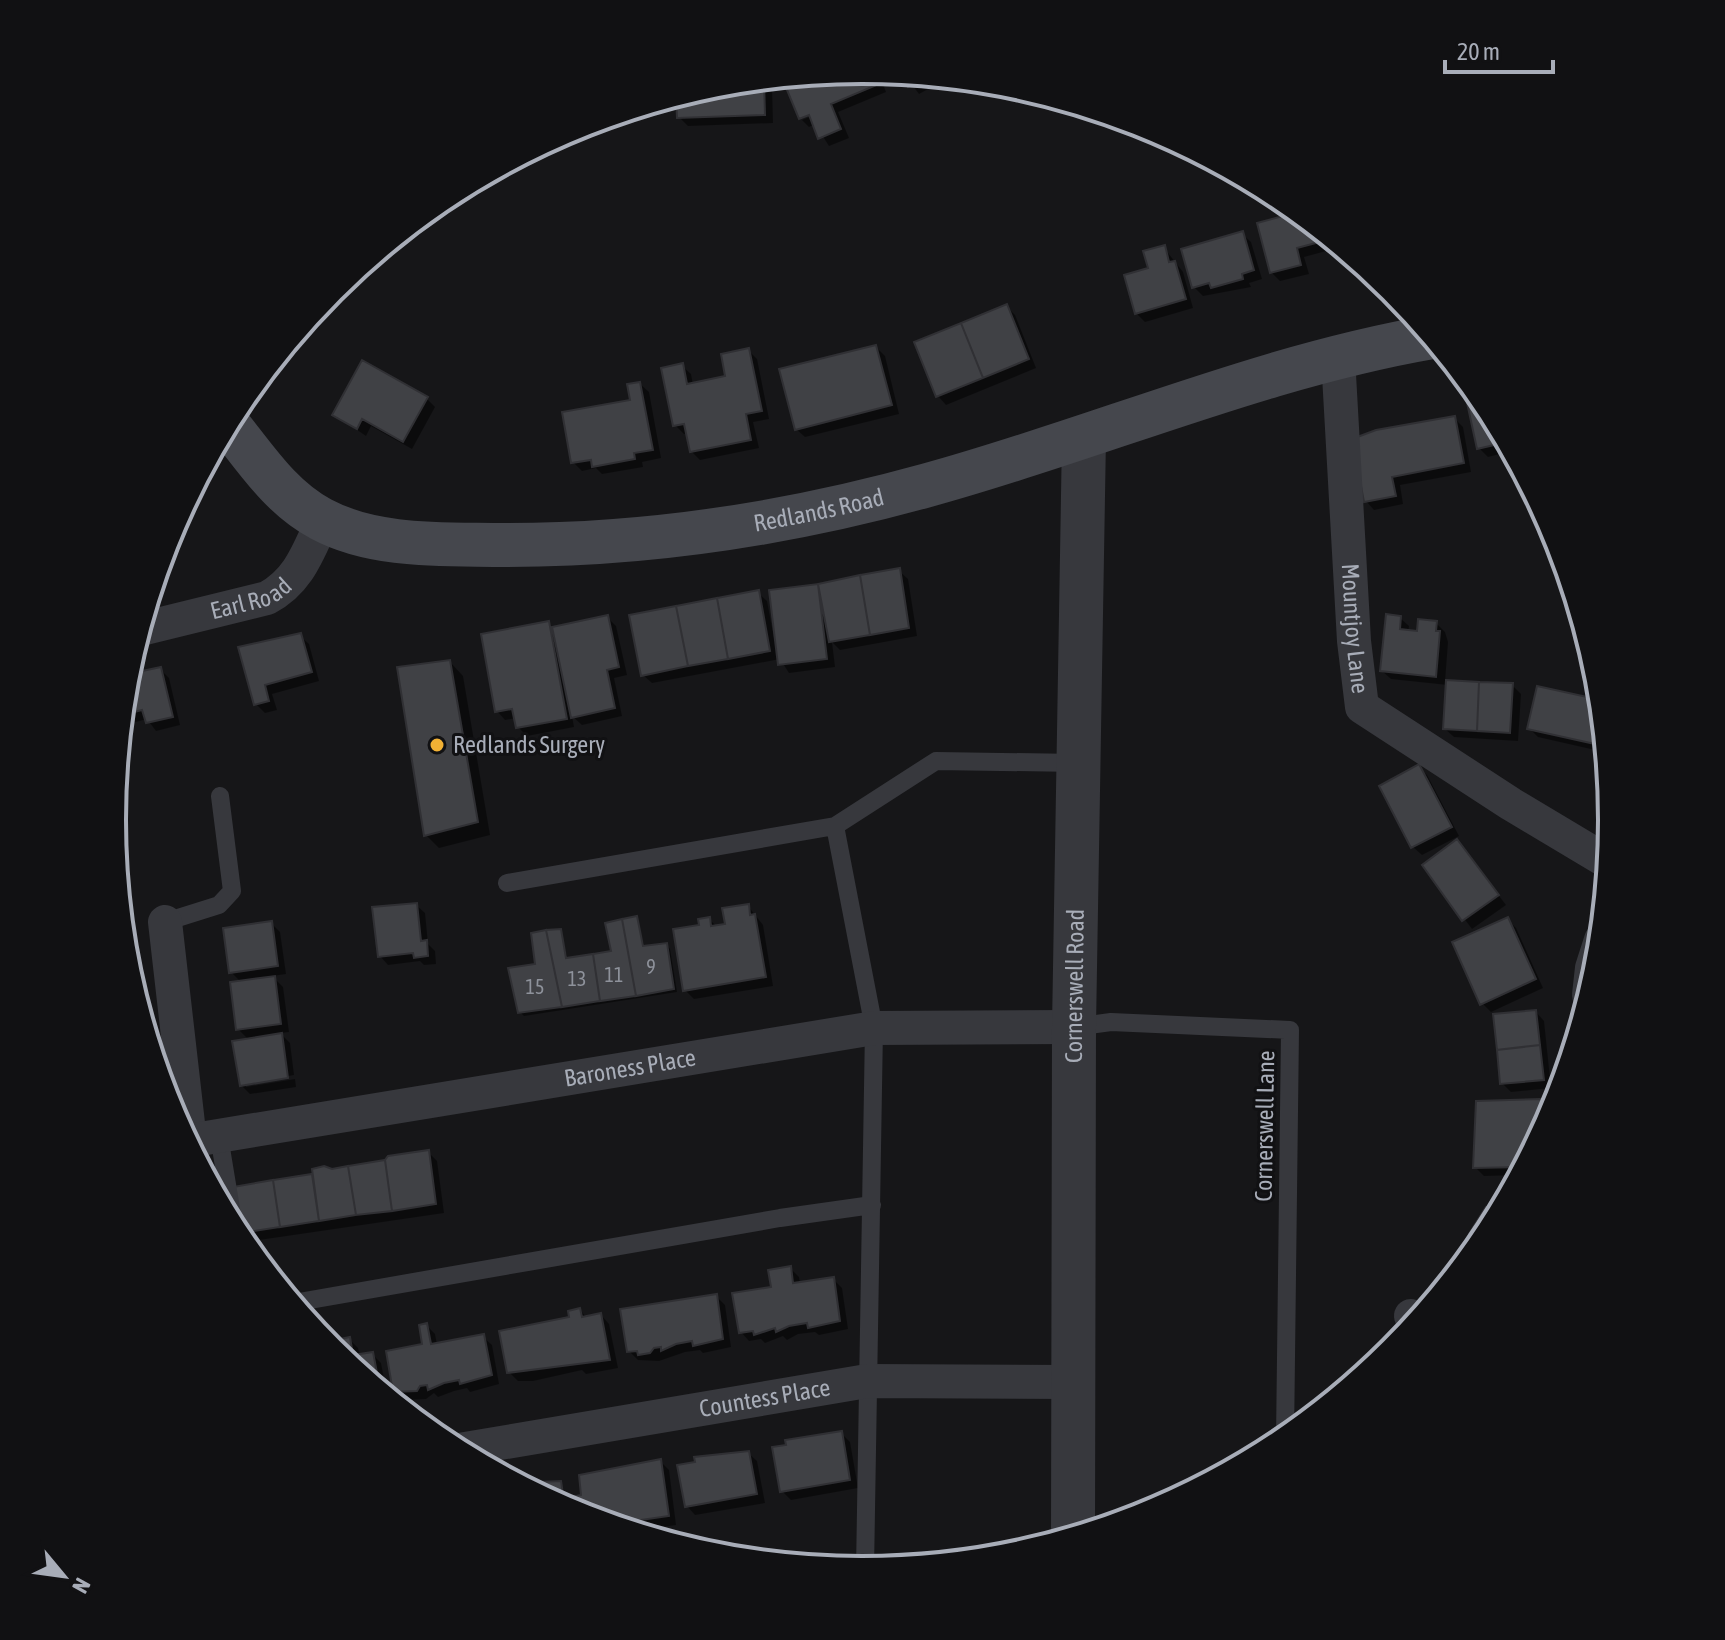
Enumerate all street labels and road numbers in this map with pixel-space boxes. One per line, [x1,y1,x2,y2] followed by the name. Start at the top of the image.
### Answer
[752,483,887,537] street label: Redlands Road
[1337,563,1374,695] street label: Mountjoy Lane
[208,572,297,624] street label: Earl Road
[1060,909,1089,1063] street label: Cornerswell Road
[562,1044,698,1092] street label: Baroness Place
[1250,1050,1279,1202] street label: Cornerswell Lane
[697,1373,832,1422] street label: Countess Place

